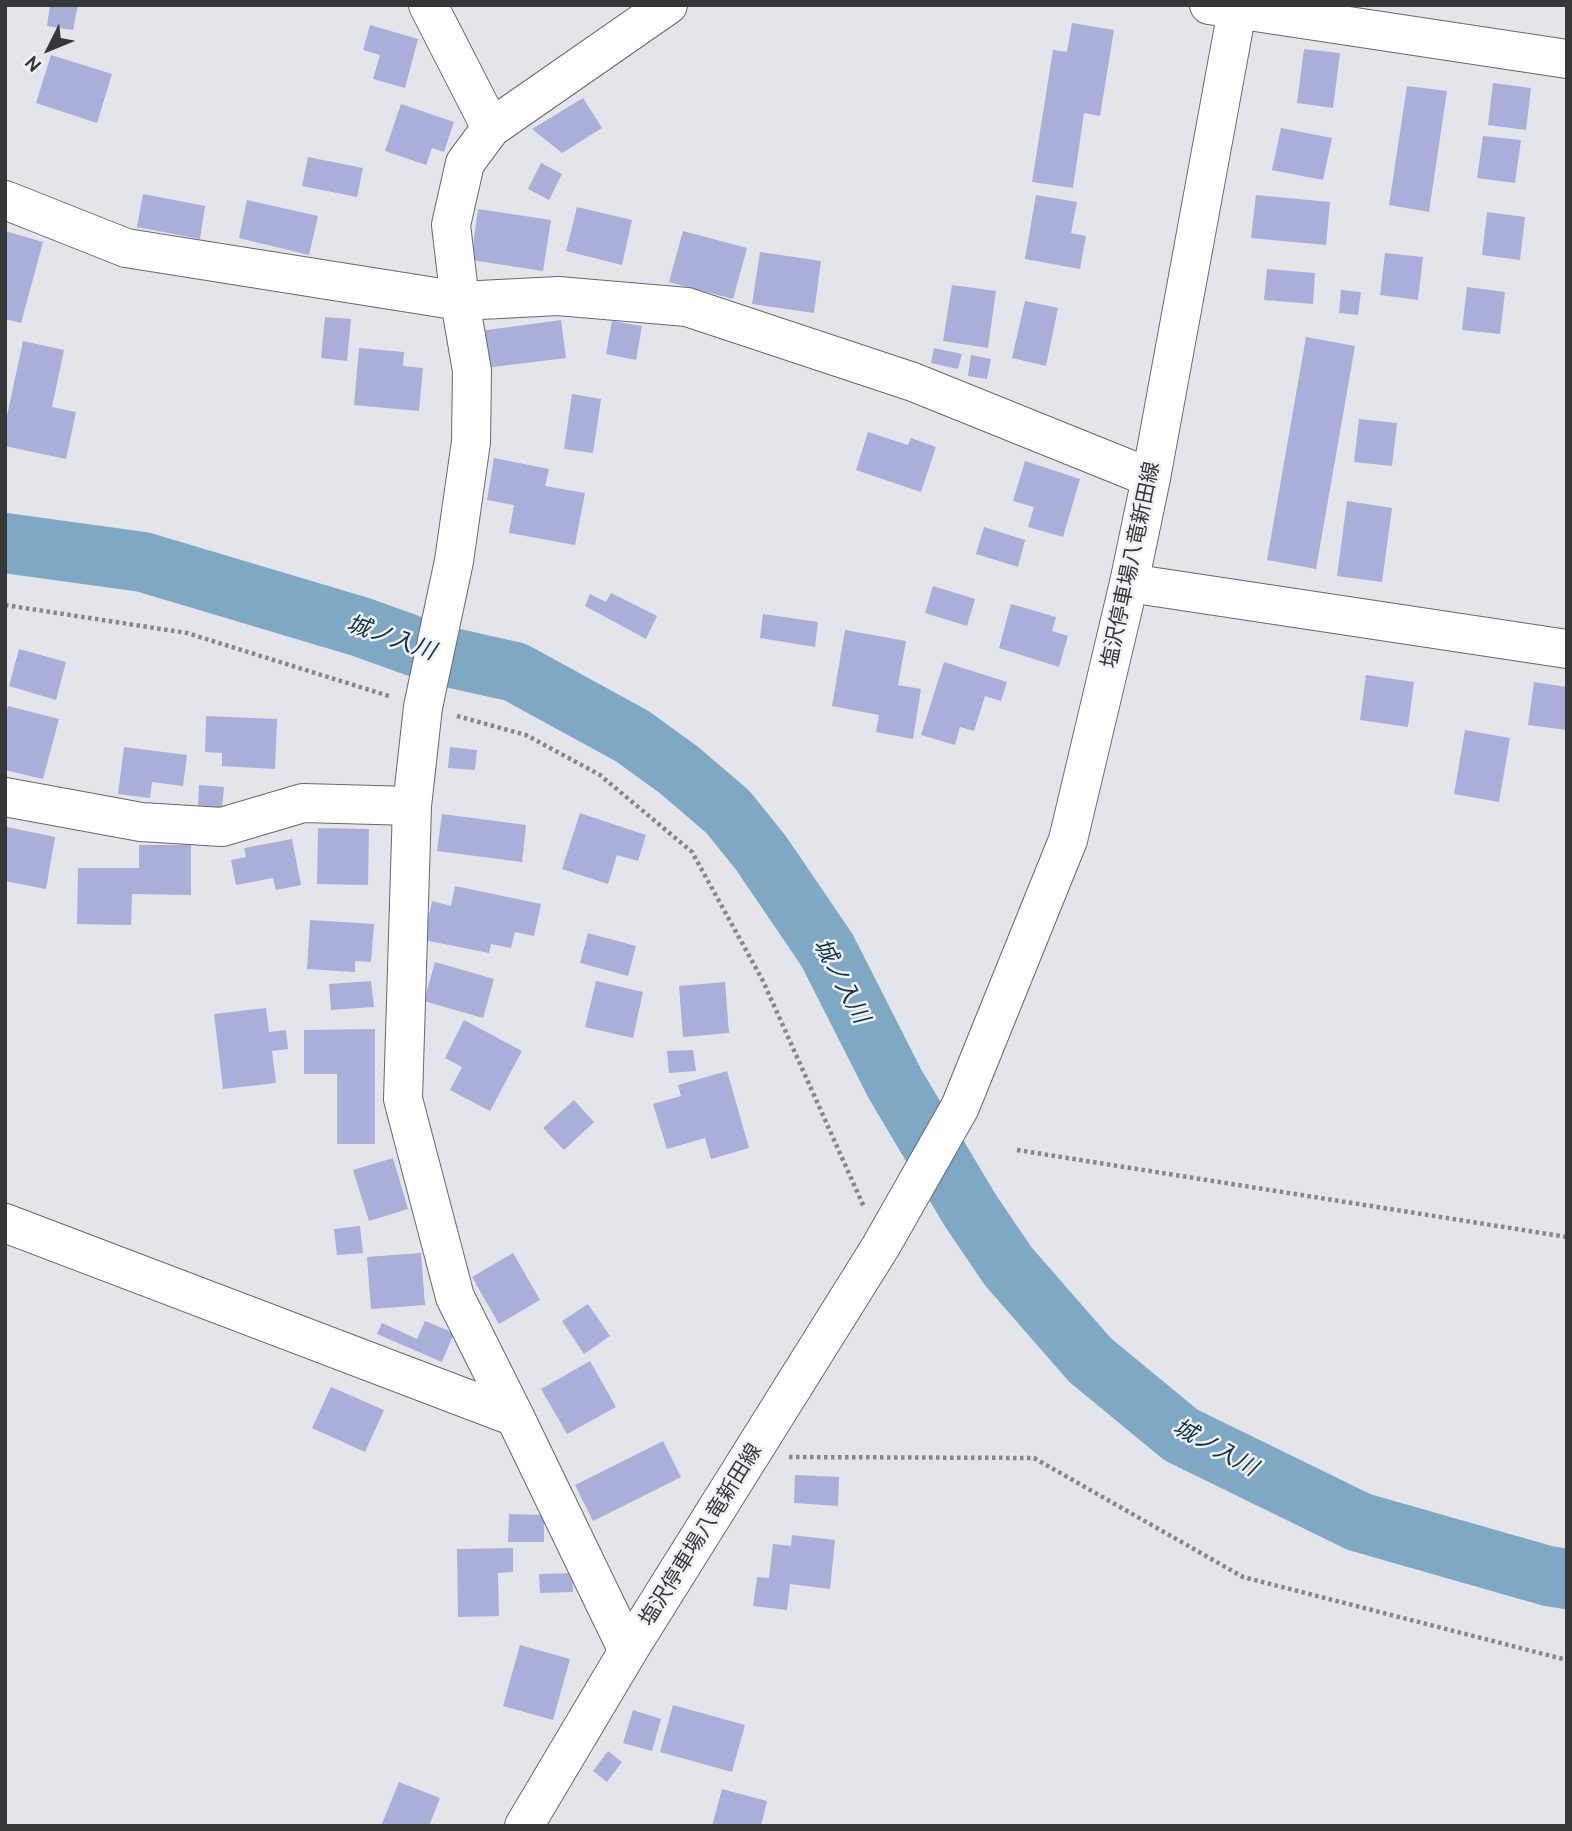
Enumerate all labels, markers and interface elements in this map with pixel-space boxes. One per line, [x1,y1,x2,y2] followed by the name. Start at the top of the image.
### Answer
[14,14,84,84] north arrow
[20,51,46,76] text: N
[1097,460,1165,670] street label: 塩沢停車場八竜新田線
[343,610,439,666] water label: 城ノ入川
[807,934,875,1028] water label: 城ノ入川
[1168,1414,1262,1482] water label: 城ノ入川
[635,1439,767,1631] street label: 塩沢停車場八竜新田線

